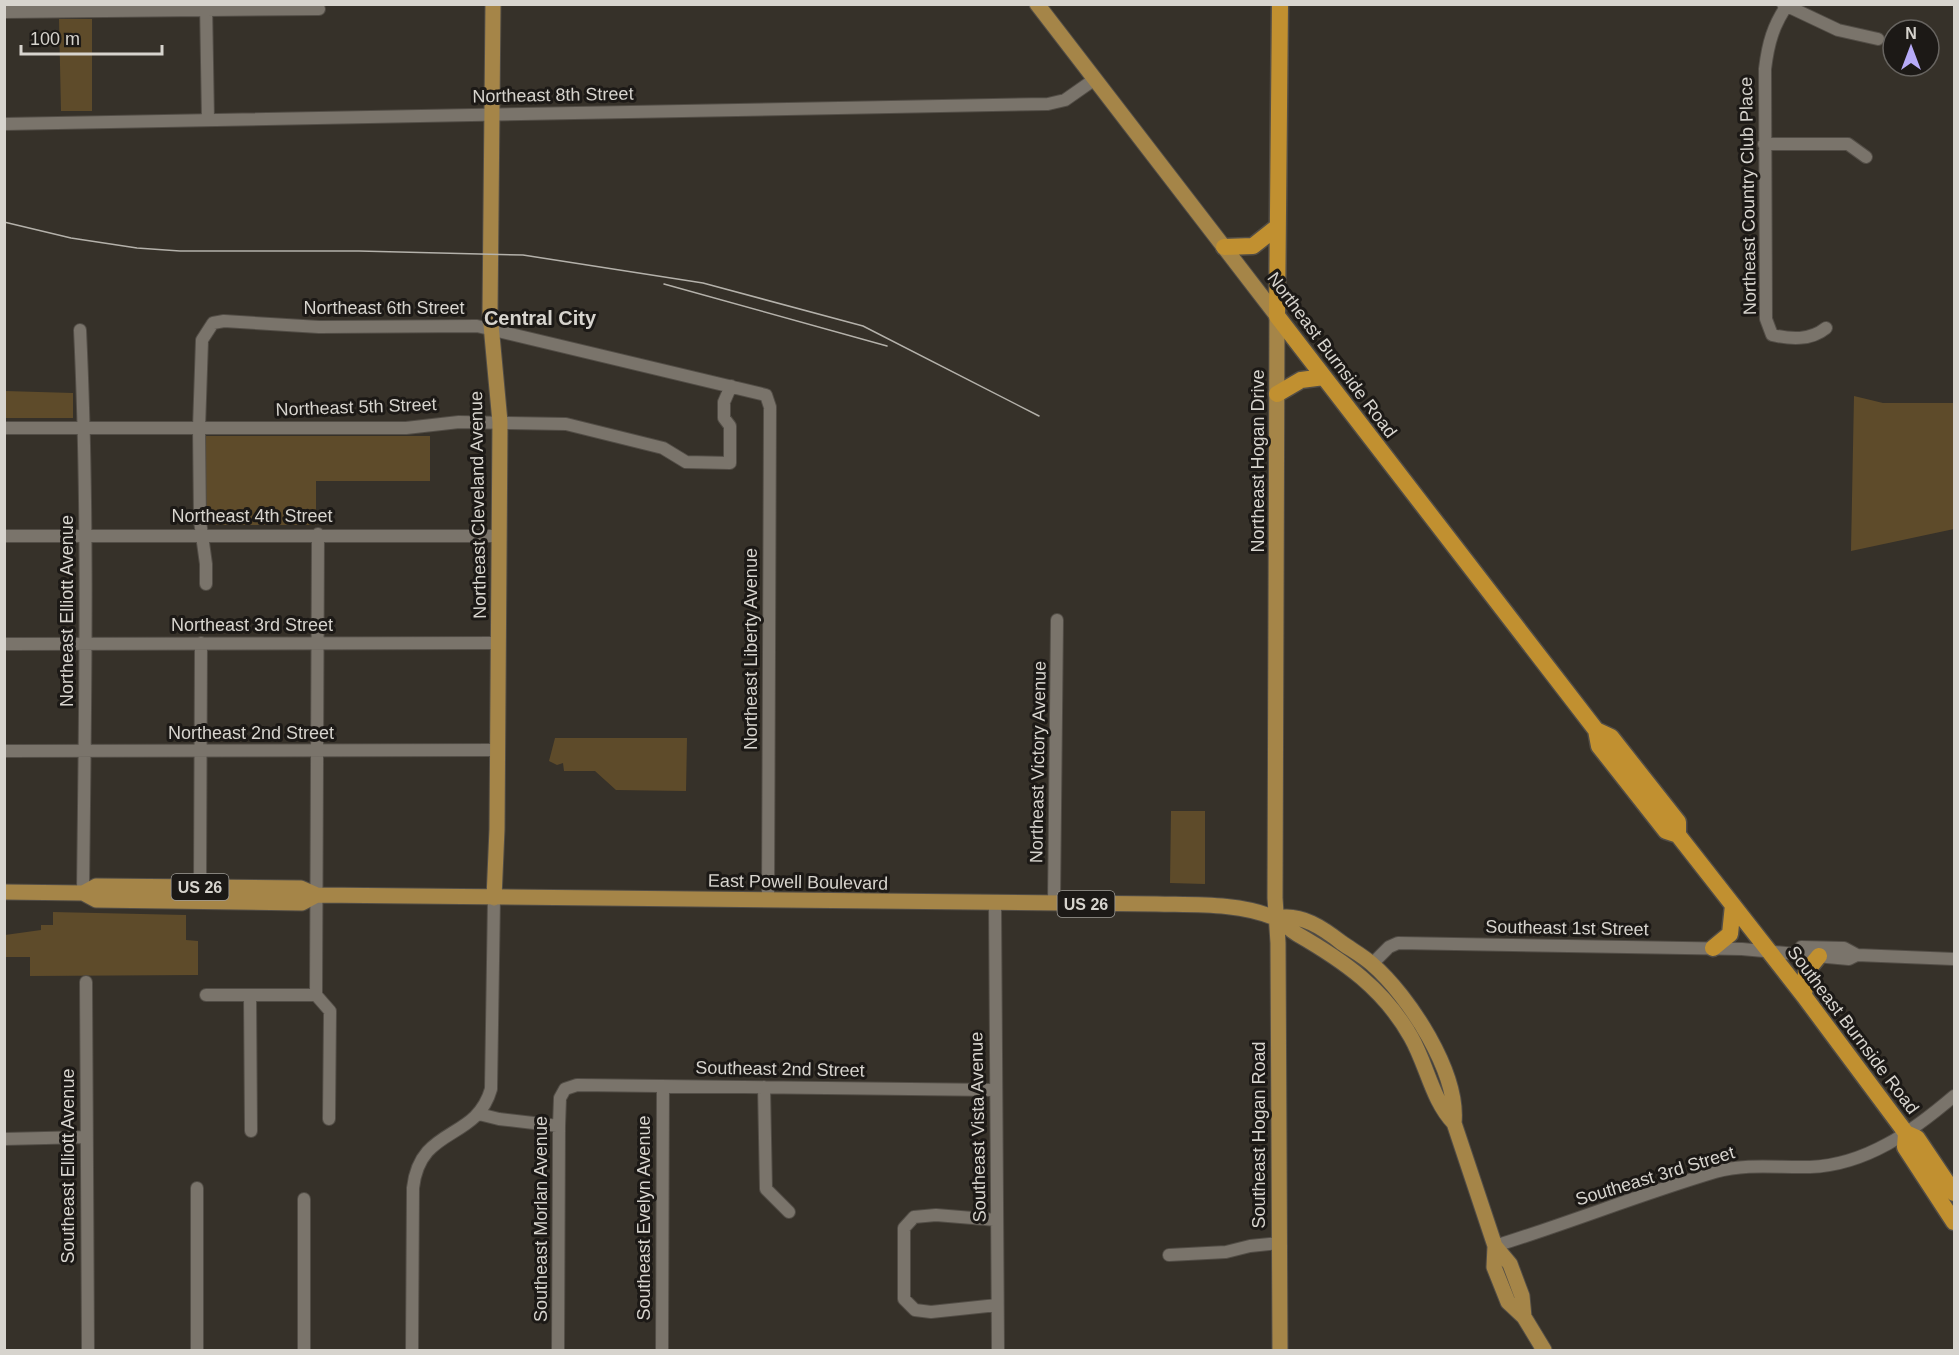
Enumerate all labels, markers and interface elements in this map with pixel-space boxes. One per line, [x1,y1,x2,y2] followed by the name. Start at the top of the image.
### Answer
[21,18,162,56] scale bar
[1881,18,1941,78] north arrow
[1905,25,1917,42] text: N
[30,29,80,49] text: 100 m
[1736,77,1760,315] street label: Northeast Country Club Place
[472,84,634,106] street label: Northeast 8th Street
[1263,268,1401,442] street label: Northeast Burnside Road
[303,298,465,318] street label: Northeast 6th Street
[484,307,597,329] district label: Central City
[1248,369,1268,553] street label: Northeast Hogan Drive
[466,391,490,619] street label: Northeast Cleveland Avenue
[275,394,437,420] street label: Northeast 5th Street
[171,506,333,526] street label: Northeast 4th Street
[57,515,77,707] street label: Northeast Elliott Avenue
[741,548,761,750] street label: Northeast Liberty Avenue
[171,615,333,635] street label: Northeast 3rd Street
[1026,661,1050,863] street label: Northeast Victory Avenue
[168,723,334,743] street label: Northeast 2nd Street
[708,870,888,894] street label: East Powell Boulevard
[172,874,228,900] road number: US 26
[1058,891,1114,917] road number: US 26
[1485,917,1649,939] street label: Southeast 1st Street
[1783,942,1923,1118] street label: Southeast Burnside Road
[966,1032,990,1222] street label: Southeast Vista Avenue
[1249,1041,1269,1229] street label: Southeast Hogan Road
[695,1058,865,1080] street label: Southeast 2nd Street
[58,1069,78,1263] street label: Southeast Elliott Avenue
[531,1116,551,1322] street label: Southeast Morlan Avenue
[634,1116,654,1320] street label: Southeast Evelyn Avenue
[1573,1142,1737,1210] street label: Southeast 3rd Street

